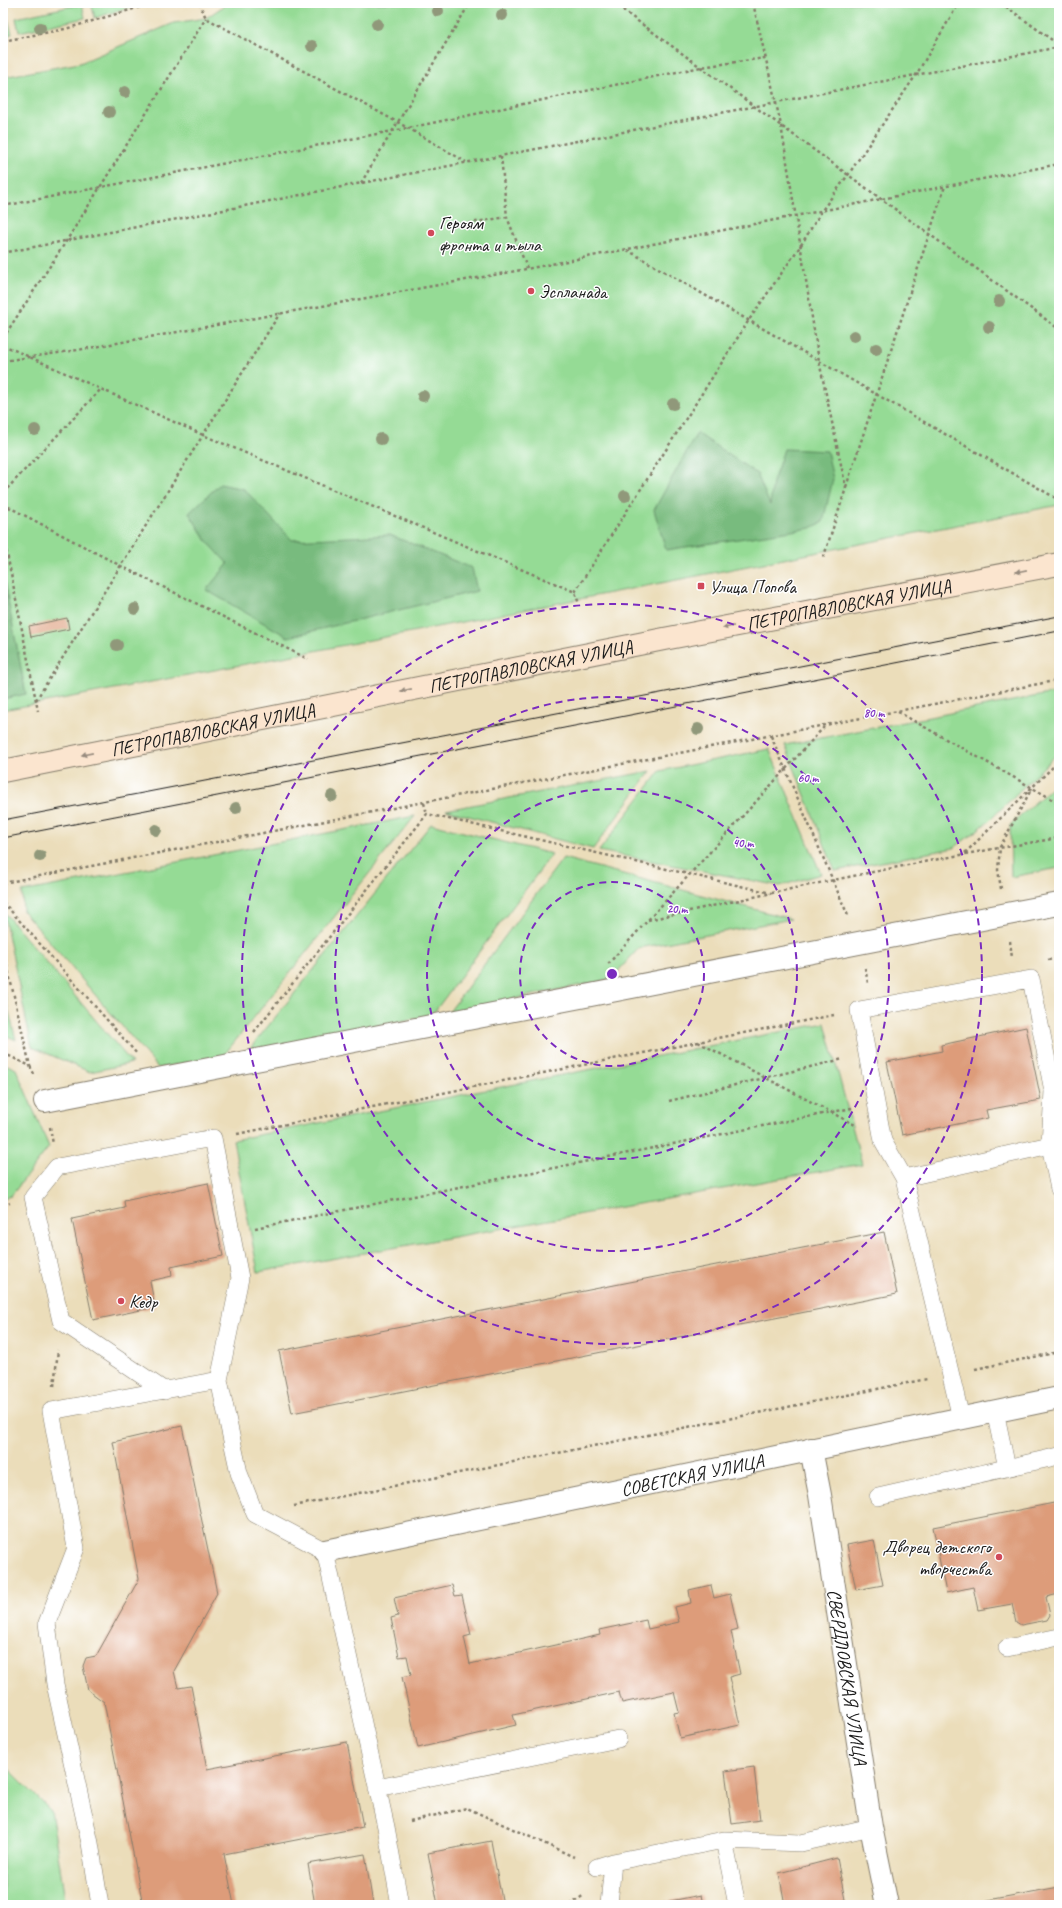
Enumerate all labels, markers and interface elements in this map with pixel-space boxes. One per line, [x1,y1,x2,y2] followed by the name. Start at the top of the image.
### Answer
[439,211,543,257] place label: Героям фронта и тыла
[426,228,436,238] marker: Героям фронта и тыла
[539,280,609,304] place label: Эспланада
[526,286,536,296] marker: Эспланада
[1015,569,1027,575] one-way arrow
[745,574,953,636] street label: ПЕТРОПАВЛОВСКАЯ УЛИЦА
[709,575,797,599] place label: Улица Попова
[696,581,706,591] marker: Улица Попова
[722,624,734,630] one-way arrow
[427,634,635,699] street label: ПЕТРОПАВЛОВСКАЯ УЛИЦА
[400,688,413,694] one-way arrow
[109,698,318,762] street label: ПЕТРОПАВЛОВСКАЯ УЛИЦА
[864,705,885,721] text: 80 m
[81,751,93,757] one-way arrow
[798,770,820,786] text: 60 m
[733,835,754,851] text: 40 m
[667,901,688,917] text: 20 m
[605,967,619,981] centre of rings
[129,1290,159,1314] place label: Кедр
[116,1296,126,1306] marker: Кедр
[619,1449,767,1502] street label: СОВЕТСКАЯ УЛИЦА
[882,1535,993,1581] place label: Дворец детского творчества
[994,1552,1004,1562] marker: Дворец детского творчества
[822,1588,873,1768] street label: СВЕРДЛОВСКАЯ УЛИЦА

